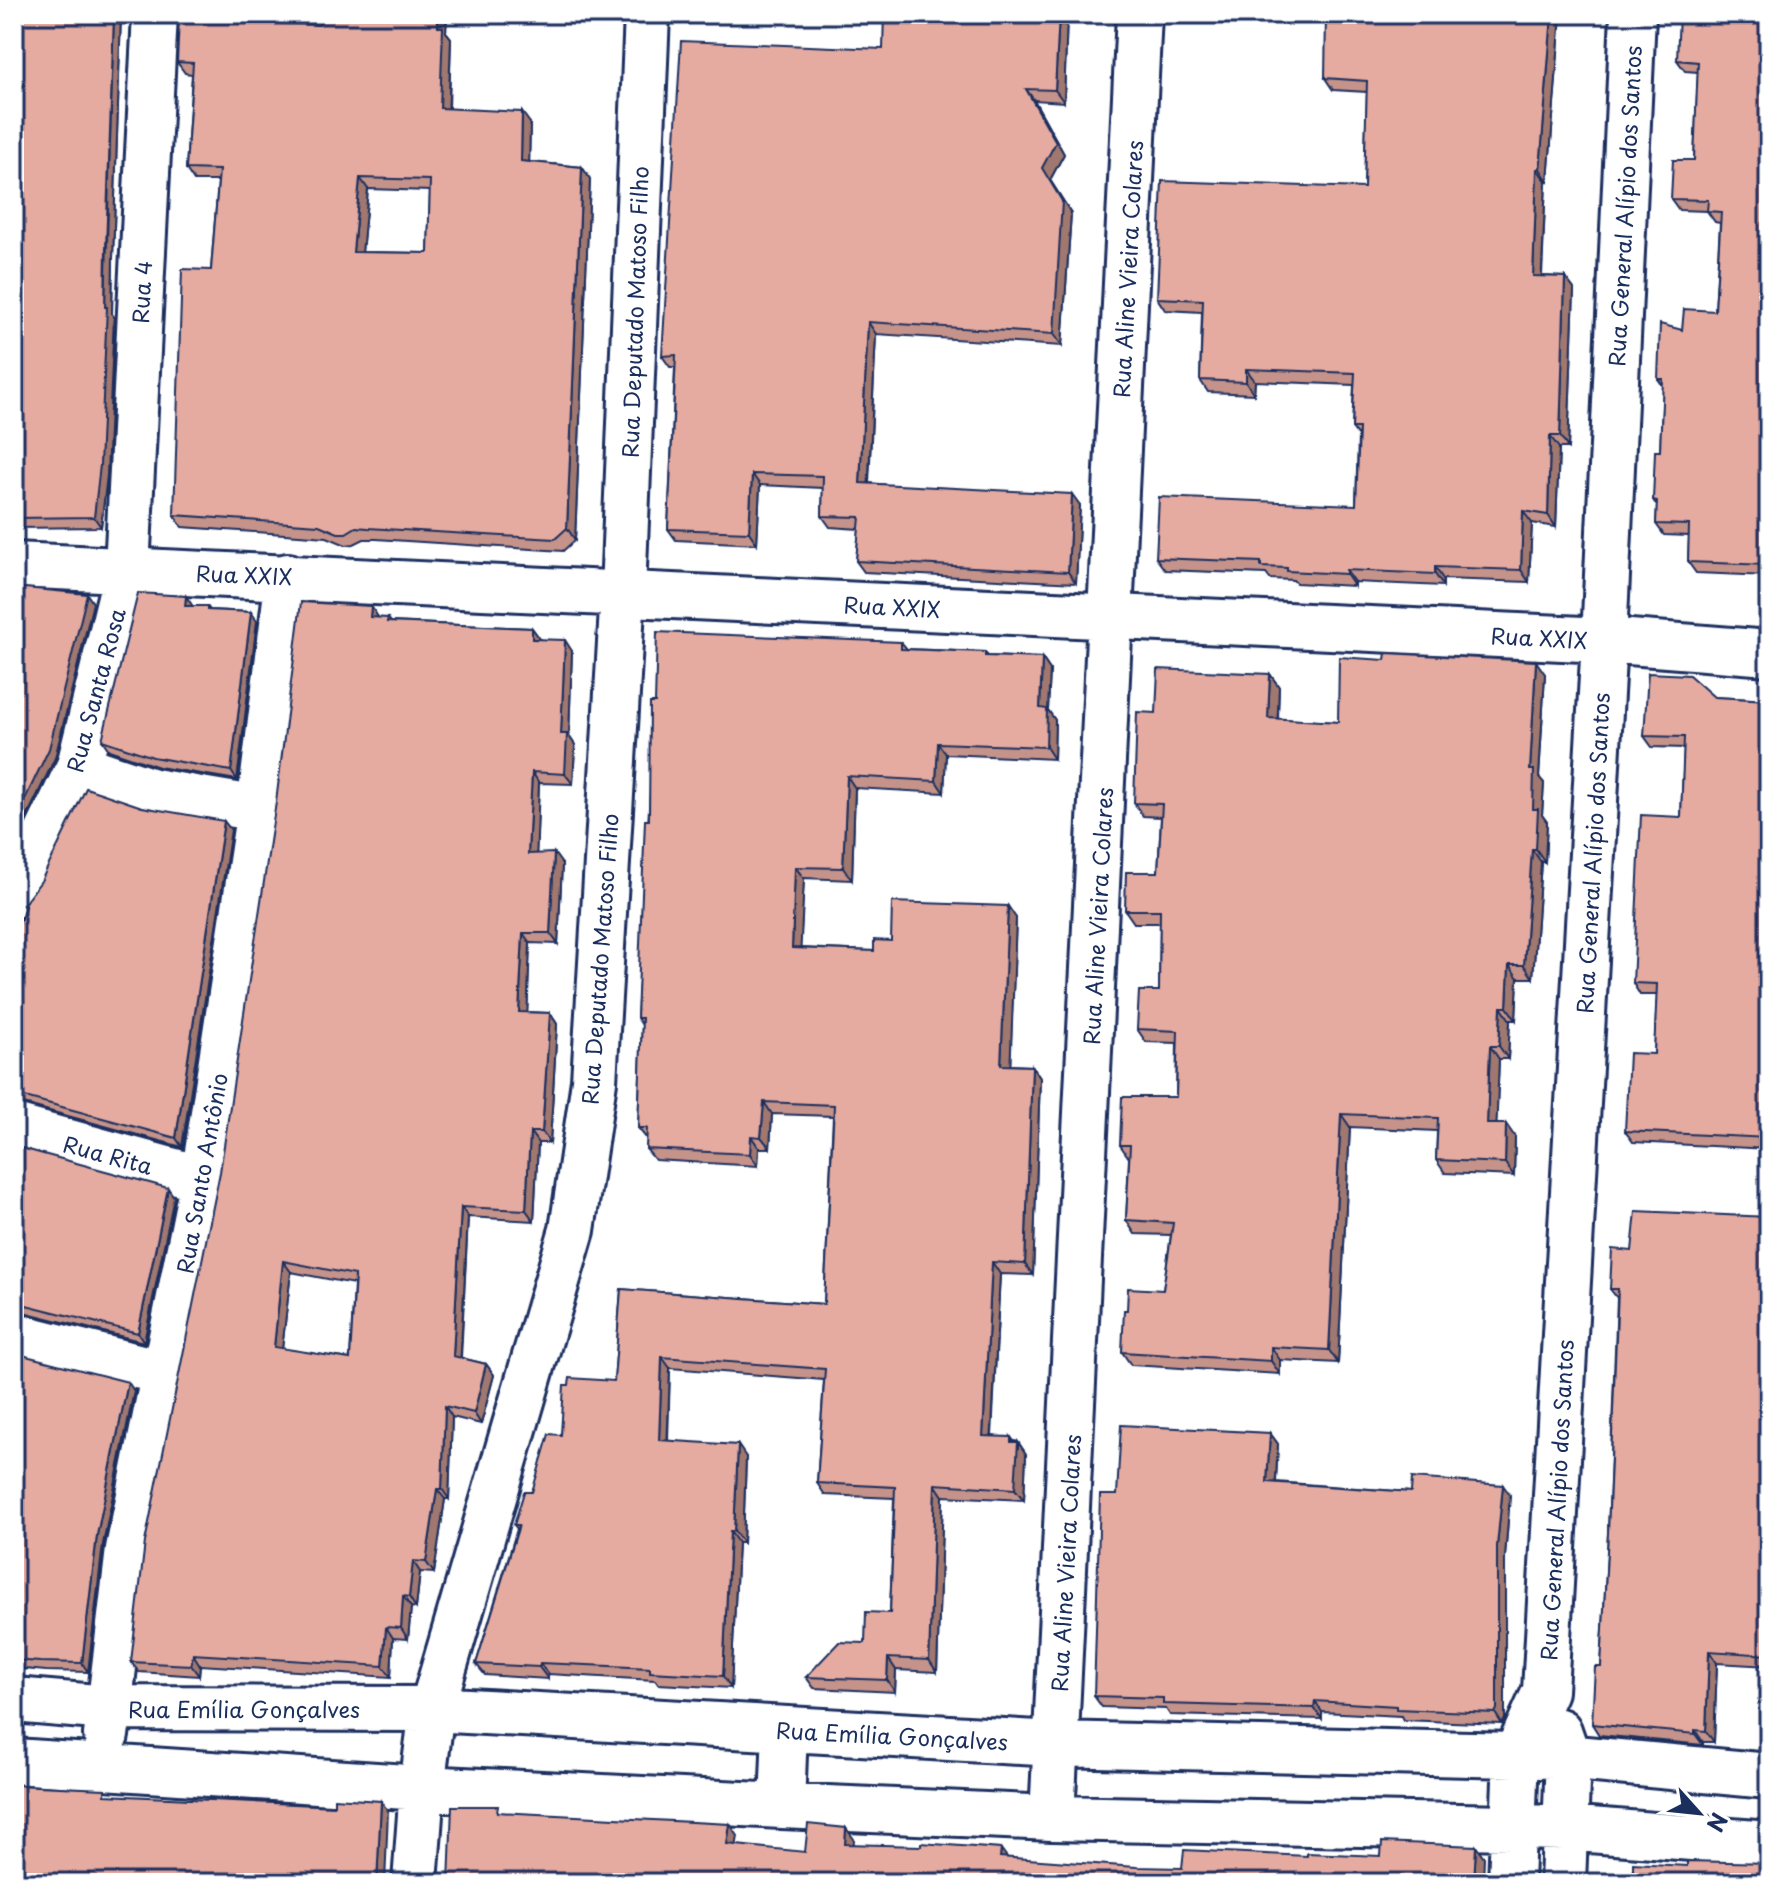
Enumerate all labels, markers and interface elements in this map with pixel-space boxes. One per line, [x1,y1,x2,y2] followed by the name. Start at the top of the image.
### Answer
[1599,45,1649,367] street label: Rua General Alípio dos Santos
[1104,139,1150,399] street label: Rua Aline Vieira Colares
[612,166,656,458] street label: Rua Deputado Matoso Filho
[123,260,159,324] street label: Rua 4
[195,556,293,592] street label: Rua XXIX
[843,587,941,625] street label: Rua XXIX
[57,604,133,776] street label: Rua Santa Rosa
[1490,618,1588,656] street label: Rua XXIX
[1567,692,1617,1014] street label: Rua General Alípio dos Santos
[1074,786,1120,1046] street label: Rua Aline Vieira Colares
[572,812,626,1106] street label: Rua Deputado Matoso Filho
[167,1070,235,1276] street label: Rua Santo Antônio
[60,1126,156,1182] street label: Rua Rita
[1531,1339,1581,1661] street label: Rua General Alípio dos Santos
[1042,1433,1088,1693] street label: Rua Aline Vieira Colares
[128,1692,360,1725] street label: Rua Emília Gonçalves
[775,1712,1009,1758] street label: Rua Emília Gonçalves
[1659,1773,1739,1853] north arrow
[1699,1808,1737,1838] text: N

